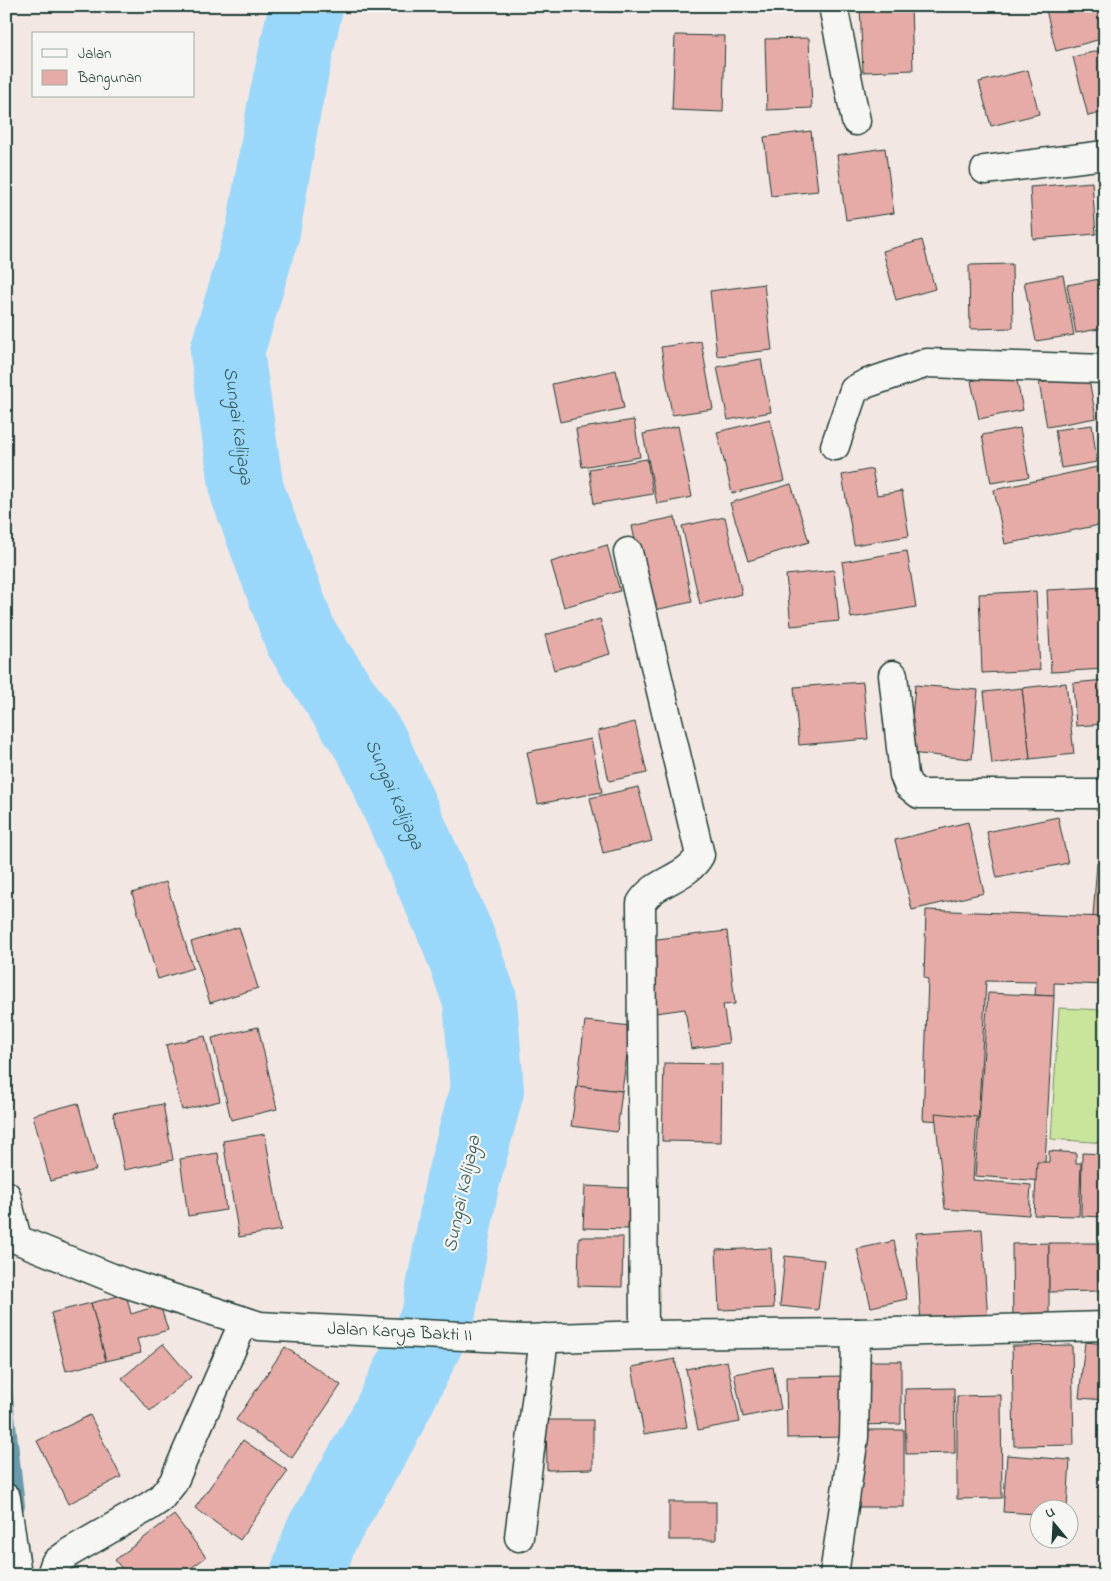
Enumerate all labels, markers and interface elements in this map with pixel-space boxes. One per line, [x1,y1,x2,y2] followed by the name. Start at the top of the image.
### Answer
[32,32,195,98] legend
[78,43,111,65] text: Jalan
[77,67,142,90] text: Bangunan
[216,365,260,487] water label: Sungai Kalijaga
[358,735,431,855] water label: Sungai Kalijaga
[437,1133,490,1255] water label: Sungai Kalijaga
[327,1316,473,1349] street label: Jalan Karya Bakti II
[1028,1498,1078,1548] north arrow
[1043,1502,1058,1524] text: U

